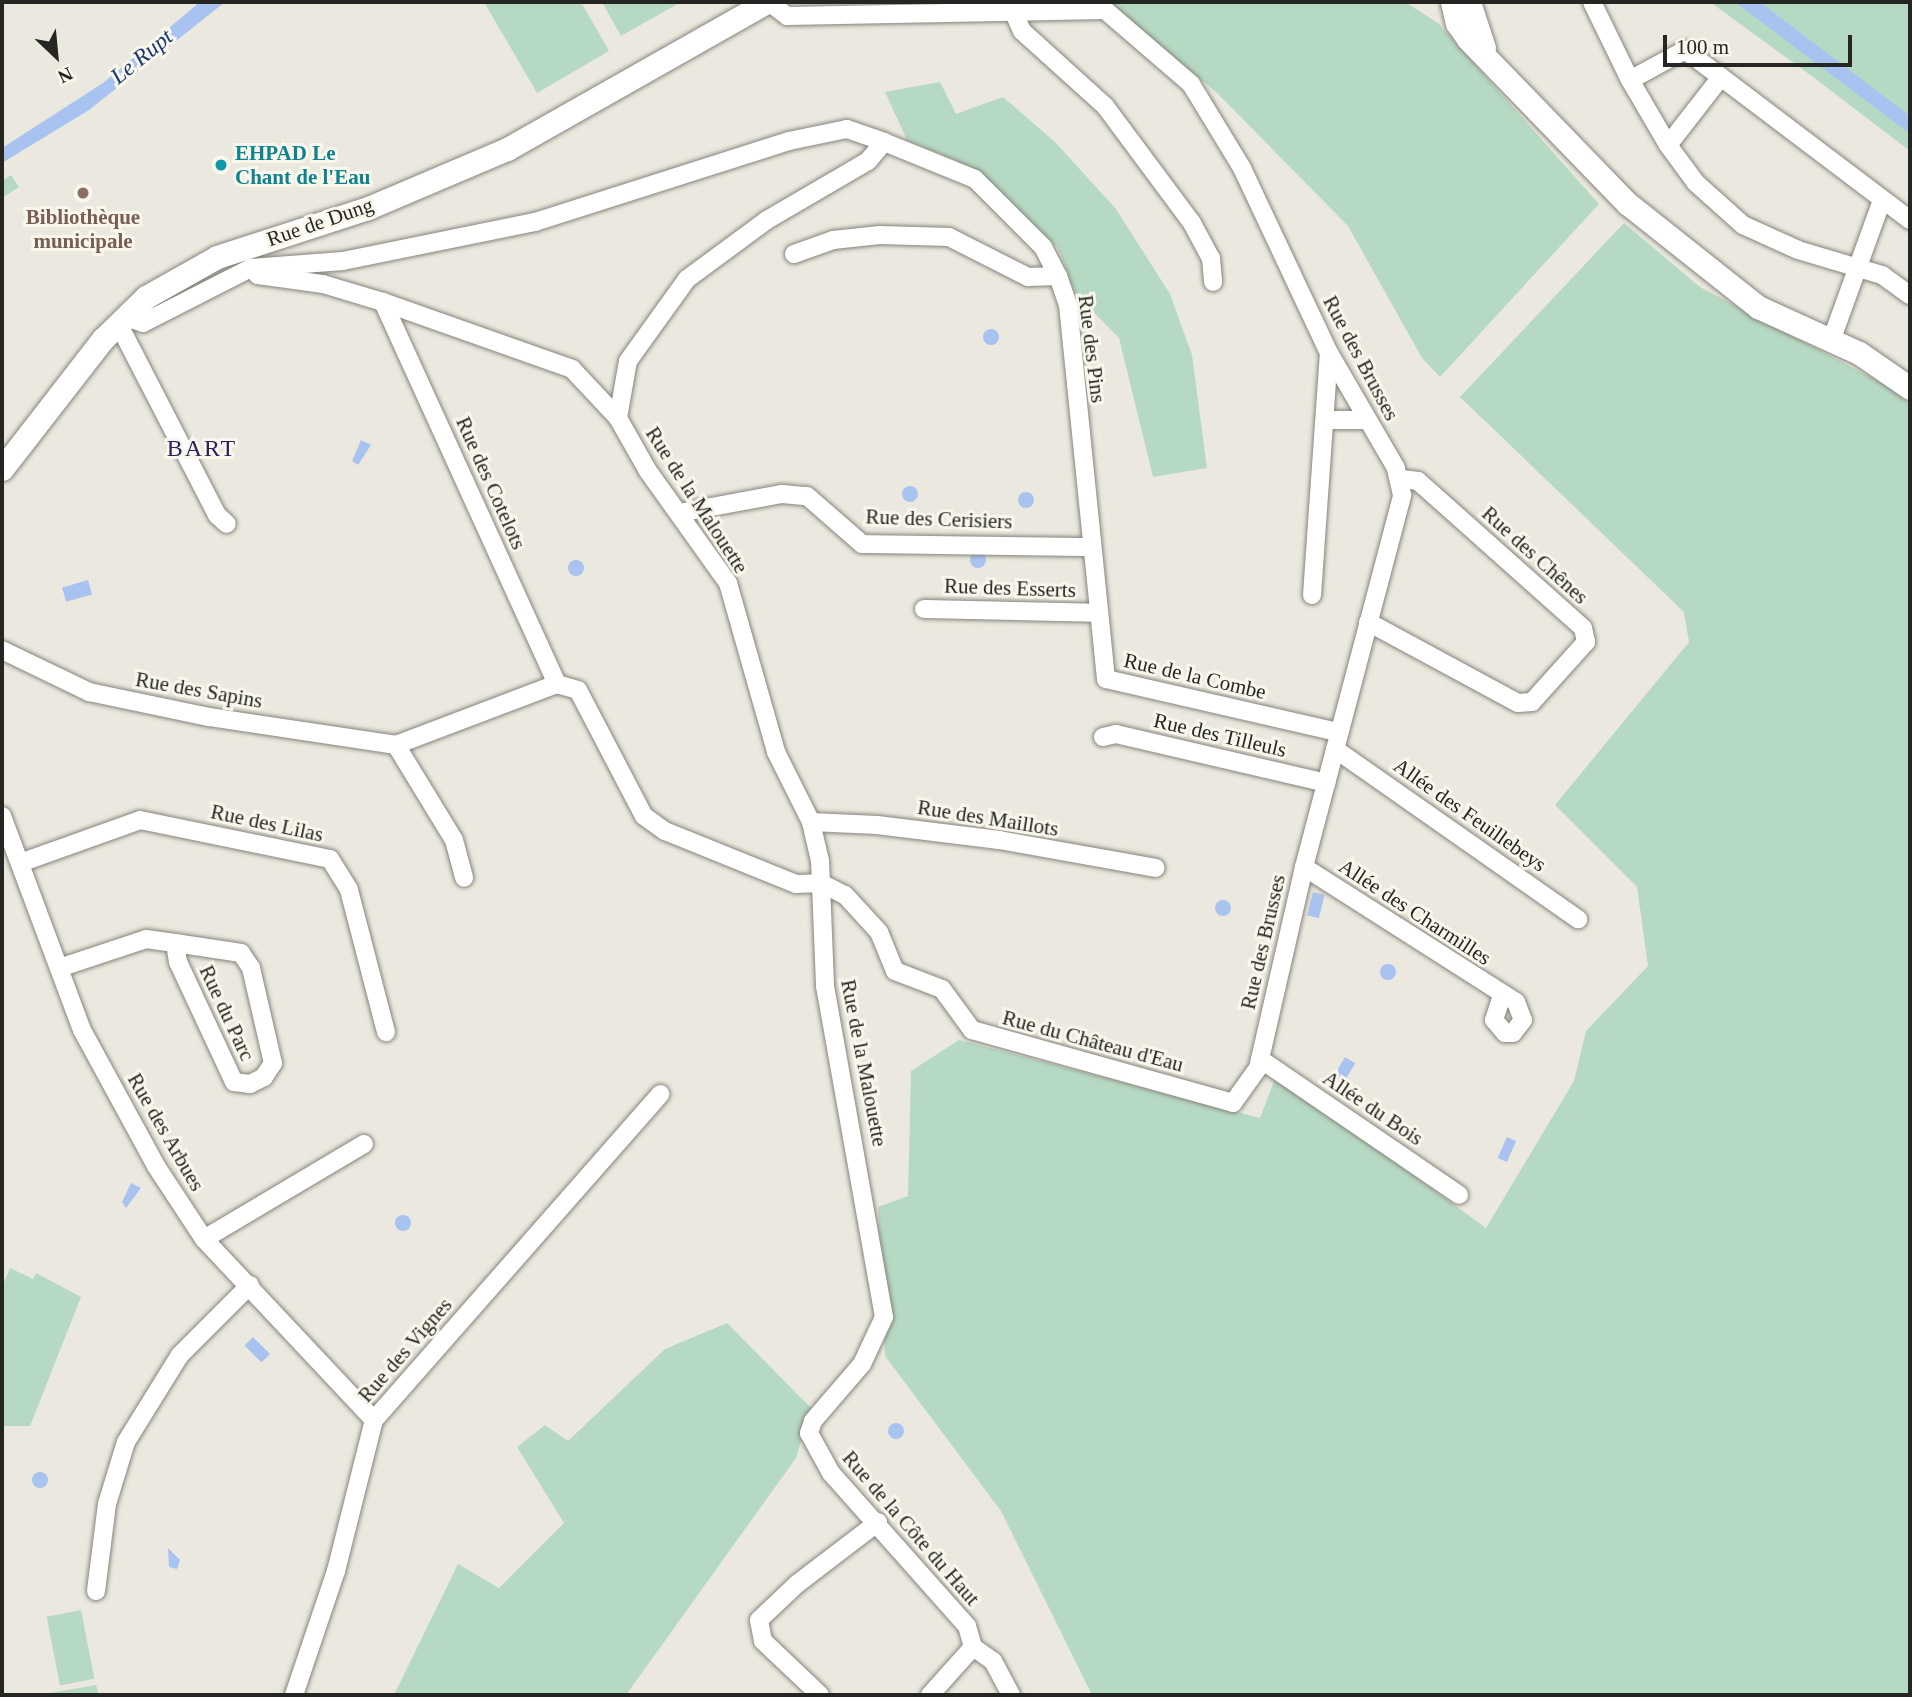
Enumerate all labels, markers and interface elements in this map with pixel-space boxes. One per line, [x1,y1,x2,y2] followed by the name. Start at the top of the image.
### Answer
[21,21,91,91] north arrow
[1667,21,1856,65] scale bar
[105,24,179,90] water label: Le Rupt
[1676,35,1729,59] text: 100 m
[55,63,76,88] text: N
[235,140,370,190] place label: EHPAD Le Chant de l'Eau
[213,157,229,173] marker: EHPAD Le Chant de l'Eau
[75,185,91,201] marker: Bibliothèque municipale
[264,192,376,252] street label: Rue de Dung
[26,204,140,254] place label: Bibliothèque municipale
[1318,291,1404,425] street label: Rue des Brusses
[1073,294,1111,404] street label: Rue des Pins
[451,413,531,553] street label: Rue des Cotelots
[640,422,754,578] street label: Rue de la Malouette
[167,435,237,463] district label: BART
[1477,501,1593,609] street label: Rue des Chênes
[865,504,1013,534] street label: Rue des Cerisiers
[944,573,1076,603] street label: Rue des Esserts
[1121,647,1269,705] street label: Rue de la Combe
[134,666,264,714] street label: Rue des Sapins
[1151,707,1289,763] street label: Rue des Tilleuls
[1389,753,1551,877] street label: Allée des Feuillebeys
[916,794,1060,842] street label: Rue des Maillots
[208,799,326,847] street label: Rue des Lilas
[1334,853,1496,971] street label: Allée des Charmilles
[1235,872,1291,1012] street label: Rue des Brusses
[194,961,260,1065] street label: Rue du Parc
[835,977,893,1149] street label: Rue de la Malouette
[1000,1005,1186,1077] street label: Rue du Château d'Eau
[1318,1065,1428,1151] street label: Allée du Bois
[122,1068,210,1196] street label: Rue des Arbues
[353,1292,457,1408] street label: Rue des Vignes
[837,1446,985,1610] street label: Rue de la Côte du Haut

